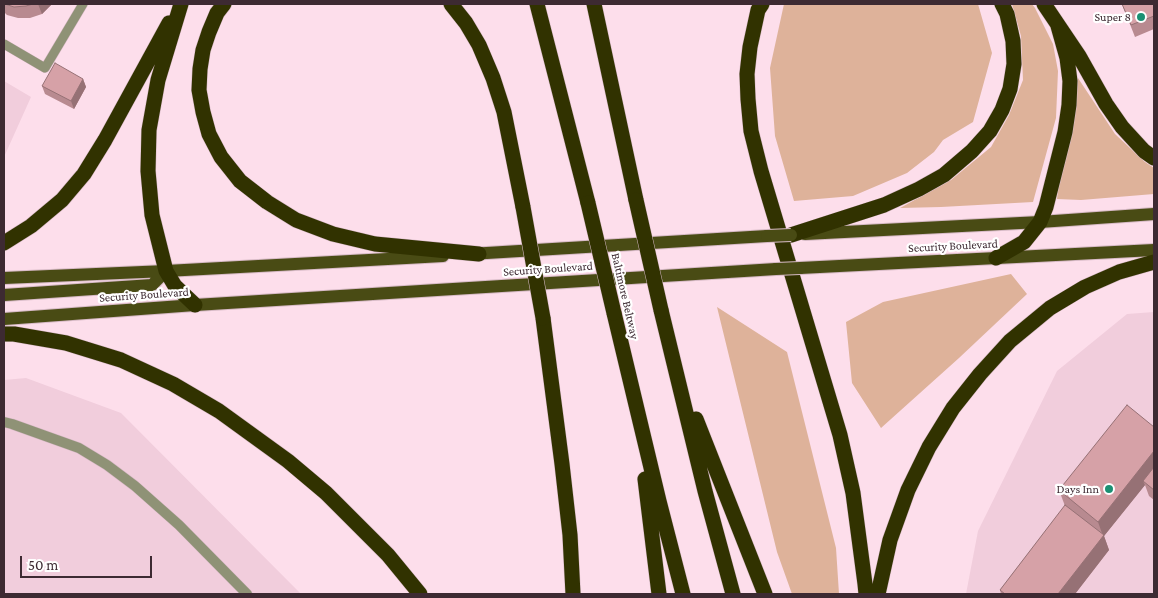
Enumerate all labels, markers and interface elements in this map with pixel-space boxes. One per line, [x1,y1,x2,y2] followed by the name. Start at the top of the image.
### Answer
[1094,10,1131,24] place label: Super 8
[1135,11,1147,23] marker: Super 8
[908,236,998,256] street label: Security Boulevard
[608,251,642,341] street label: Baltimore Beltway
[503,259,593,279] street label: Security Boulevard
[99,285,189,305] street label: Security Boulevard
[1057,482,1099,496] place label: Days Inn
[1103,483,1115,495] marker: Days Inn
[22,546,155,578] scale bar
[28,557,58,573] text: 50 m

